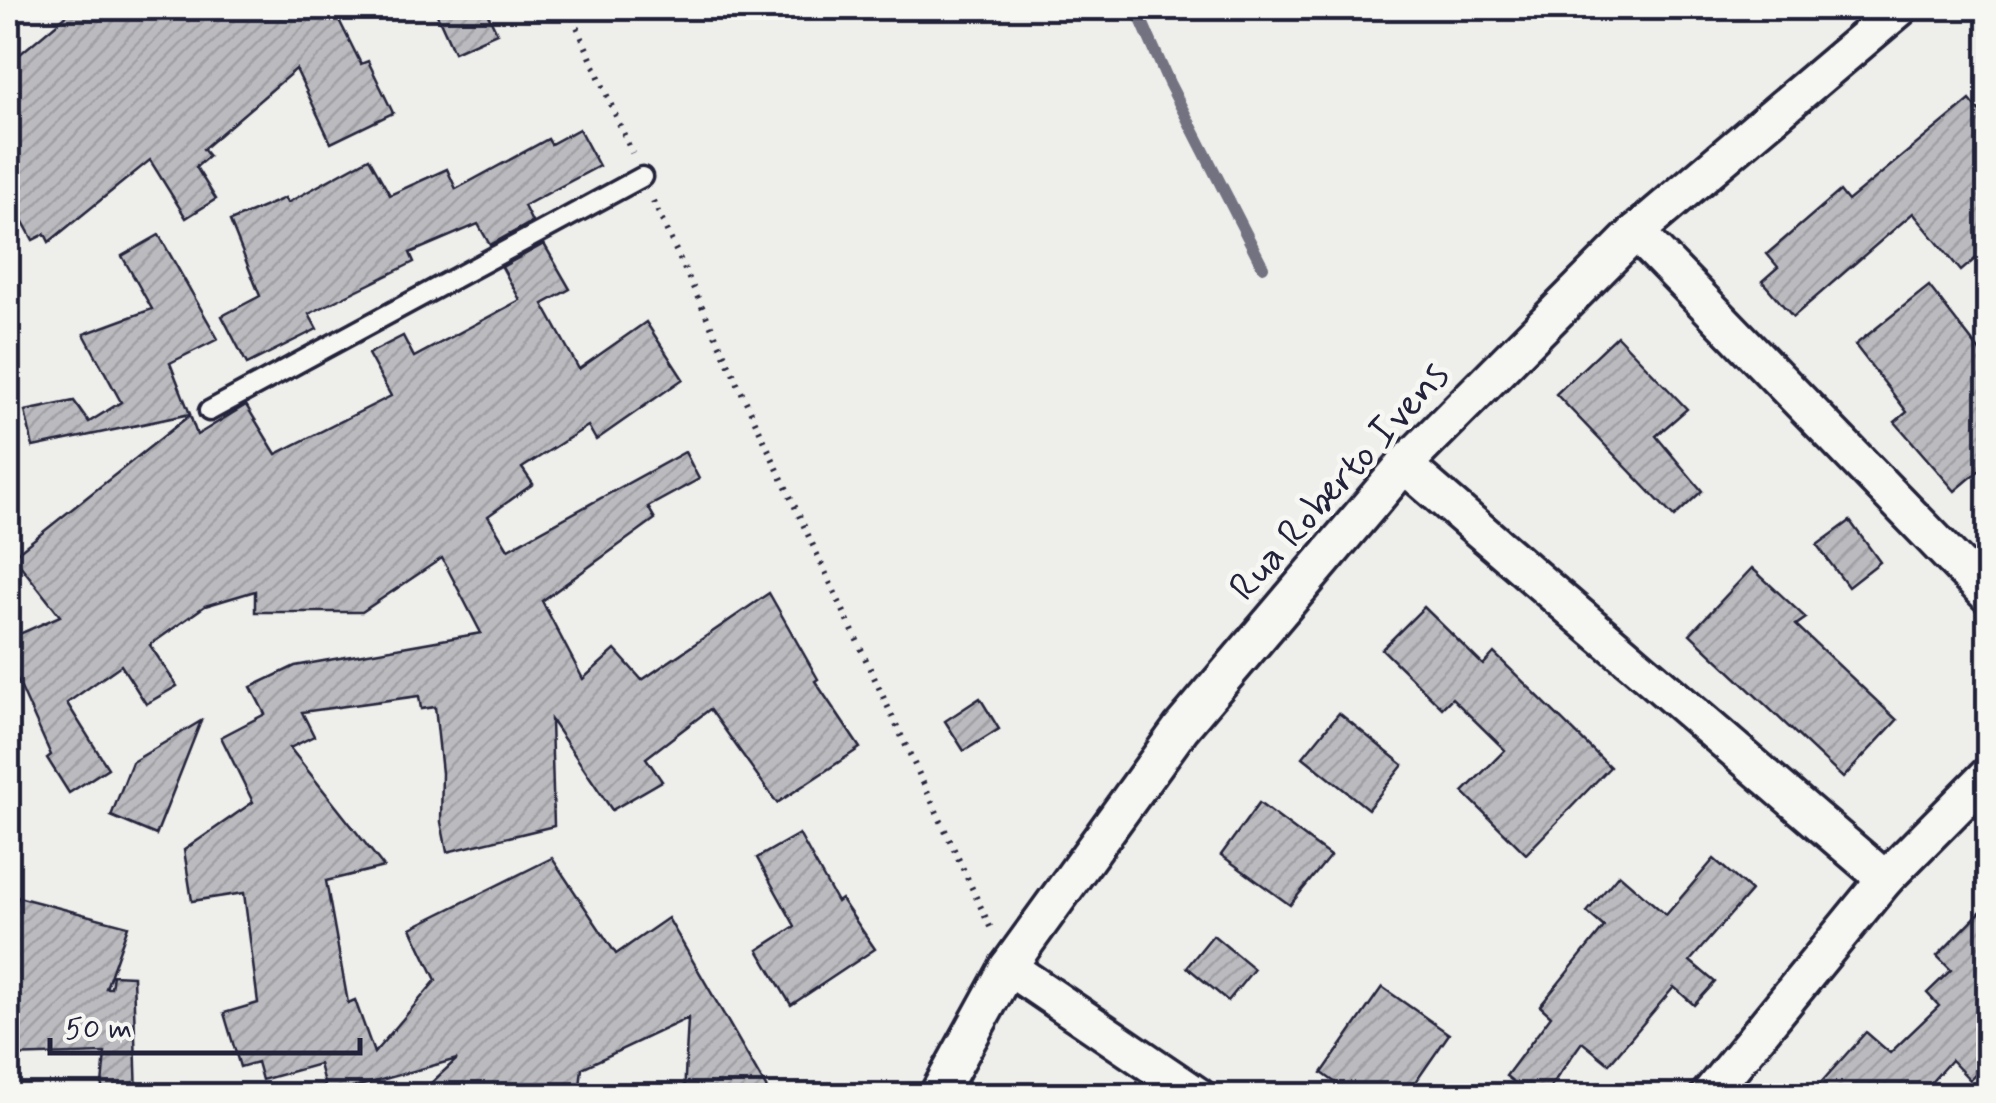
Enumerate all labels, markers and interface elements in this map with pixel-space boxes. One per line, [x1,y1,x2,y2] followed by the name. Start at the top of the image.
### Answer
[1218,351,1462,613] street label: Rua Roberto Ivens
[50,993,360,1055] scale bar
[65,1010,132,1049] text: 50 m

